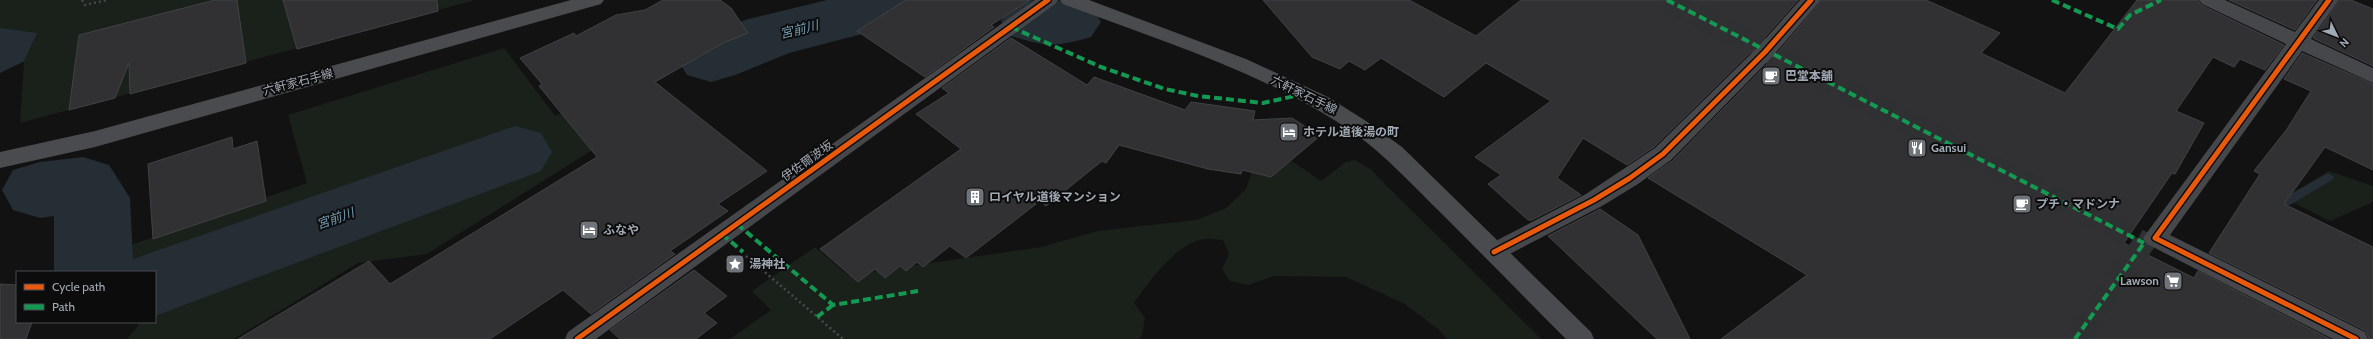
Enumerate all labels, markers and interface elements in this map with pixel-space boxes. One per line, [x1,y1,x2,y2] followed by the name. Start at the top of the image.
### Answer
[778,16,822,41] water label: 宮前川
[2317,16,2357,56] north arrow
[2337,35,2352,50] text: N
[261,65,335,98] street label: 六軒家石手線
[1760,65,1782,87] cafe icon: 巴堂本舗
[1785,68,1833,83] place label: 巴堂本舗
[1269,72,1340,117] street label: 六軒家石手線
[1278,121,1300,143] hotel icon: ホテル道後湯の町
[1303,124,1399,139] place label: ホテル道後湯の町
[778,137,835,184] street label: 伊佐爾波坂
[1906,137,1928,159] restaurant icon: Gansui
[1931,140,1966,155] place label: Gansui
[964,186,986,208] building icon: ロイヤル道後マンション
[989,189,1121,204] place label: ロイヤル道後マンション
[2011,193,2033,215] cafe icon: プチ・マドンナ
[2036,196,2120,211] place label: プチ・マドンナ
[314,203,358,232] water label: 宮前川
[578,219,600,241] hotel icon: ふなや
[603,222,639,237] place label: ふなや
[724,253,746,275] place icon: 湯神社
[749,256,785,271] place label: 湯神社
[2162,270,2184,292] supermarket icon: Lawson
[16,271,156,323] legend
[2120,273,2159,288] place label: Lawson
[52,279,105,294] text: Cycle path
[52,299,75,314] text: Path

